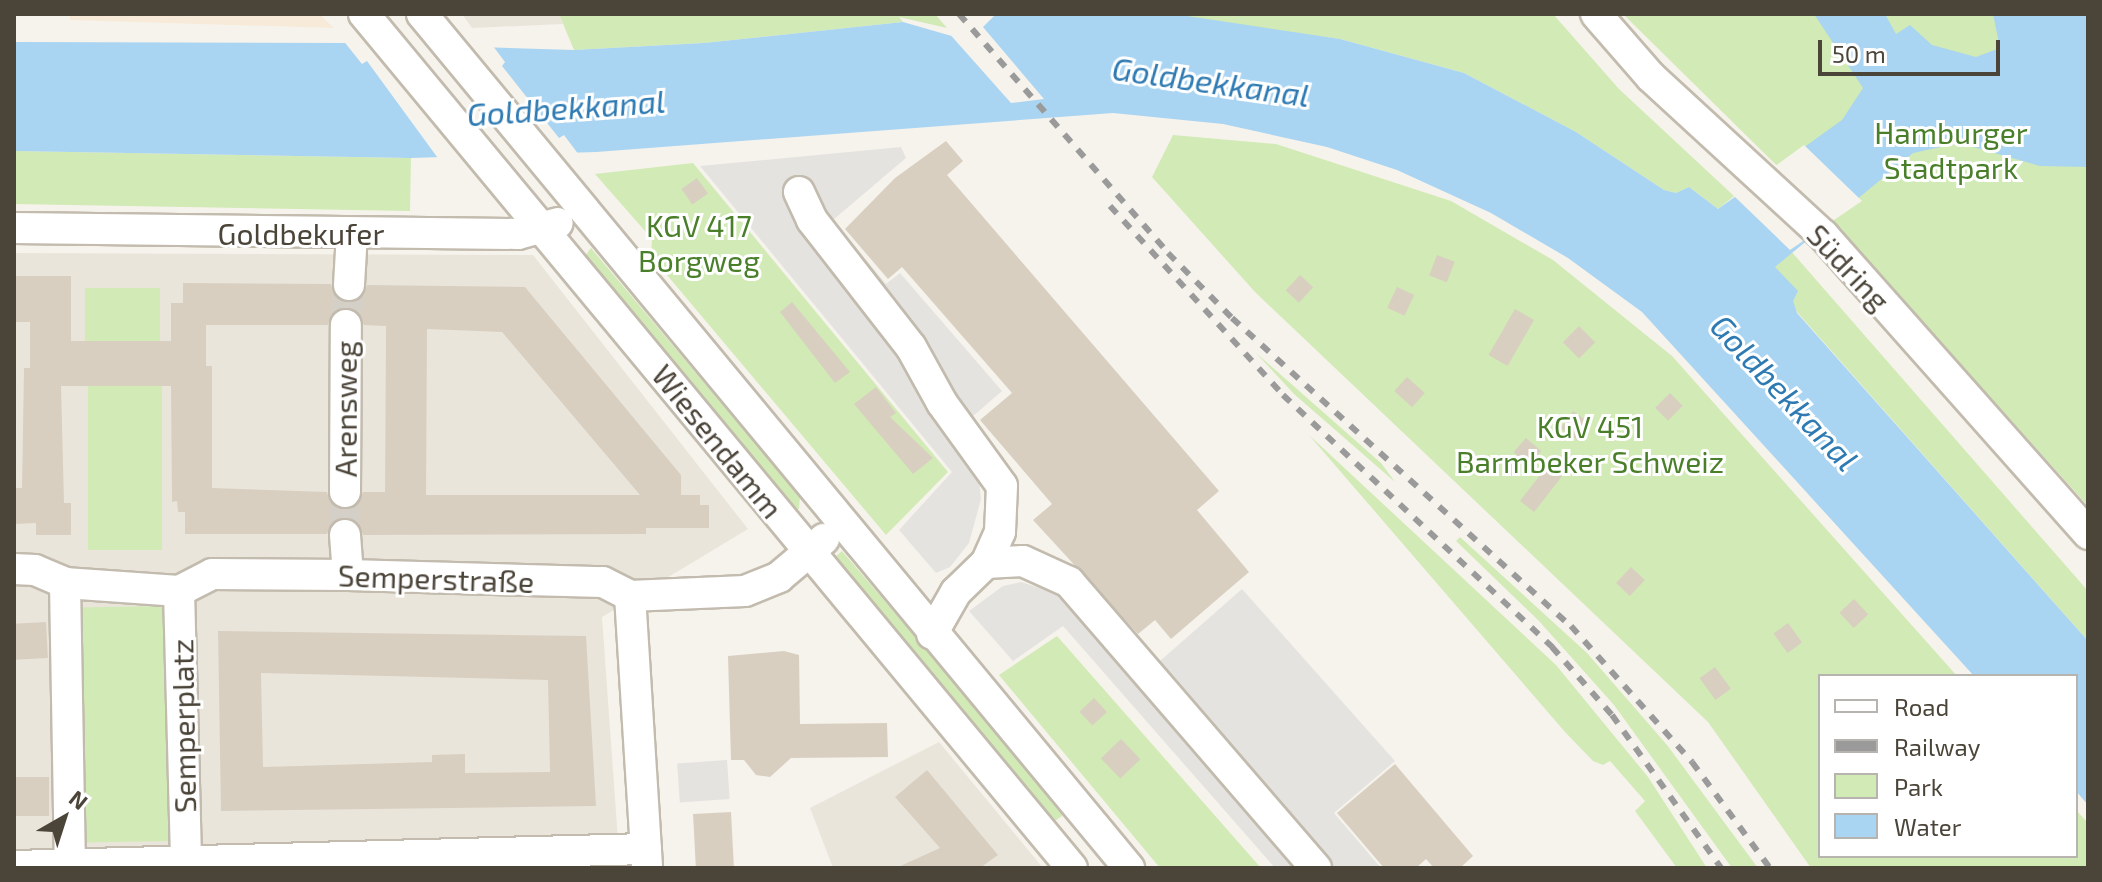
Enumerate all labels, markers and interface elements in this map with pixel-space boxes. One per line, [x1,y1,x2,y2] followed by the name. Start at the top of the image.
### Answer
[1822,24,2004,74] scale bar
[1832,39,1886,68] text: 50 m
[1110,48,1312,114] water label: Goldbekkanal
[465,81,667,133] water label: Goldbekkanal
[1874,114,2028,184] park label: Hamburger Stadtpark
[638,207,760,278] park label: KGV 417 Borgweg
[218,215,384,251] street label: Goldbekufer
[1800,216,1898,318] street label: Südring
[1703,306,1867,478] water label: Goldbekkanal
[327,341,363,477] street label: Arensweg
[645,357,791,525] street label: Wiesendamm
[1456,408,1724,478] park label: KGV 451 Barmbeker Schweiz
[337,557,535,599] street label: Semperstraße
[163,639,203,813] street label: Semperplatz
[1818,674,2078,858] legend
[1894,692,1949,721] text: Road
[1894,732,1980,761] text: Railway
[1894,772,1943,801] text: Park
[24,778,104,858] north arrow
[65,784,93,814] text: N
[1894,812,1961,841] text: Water

